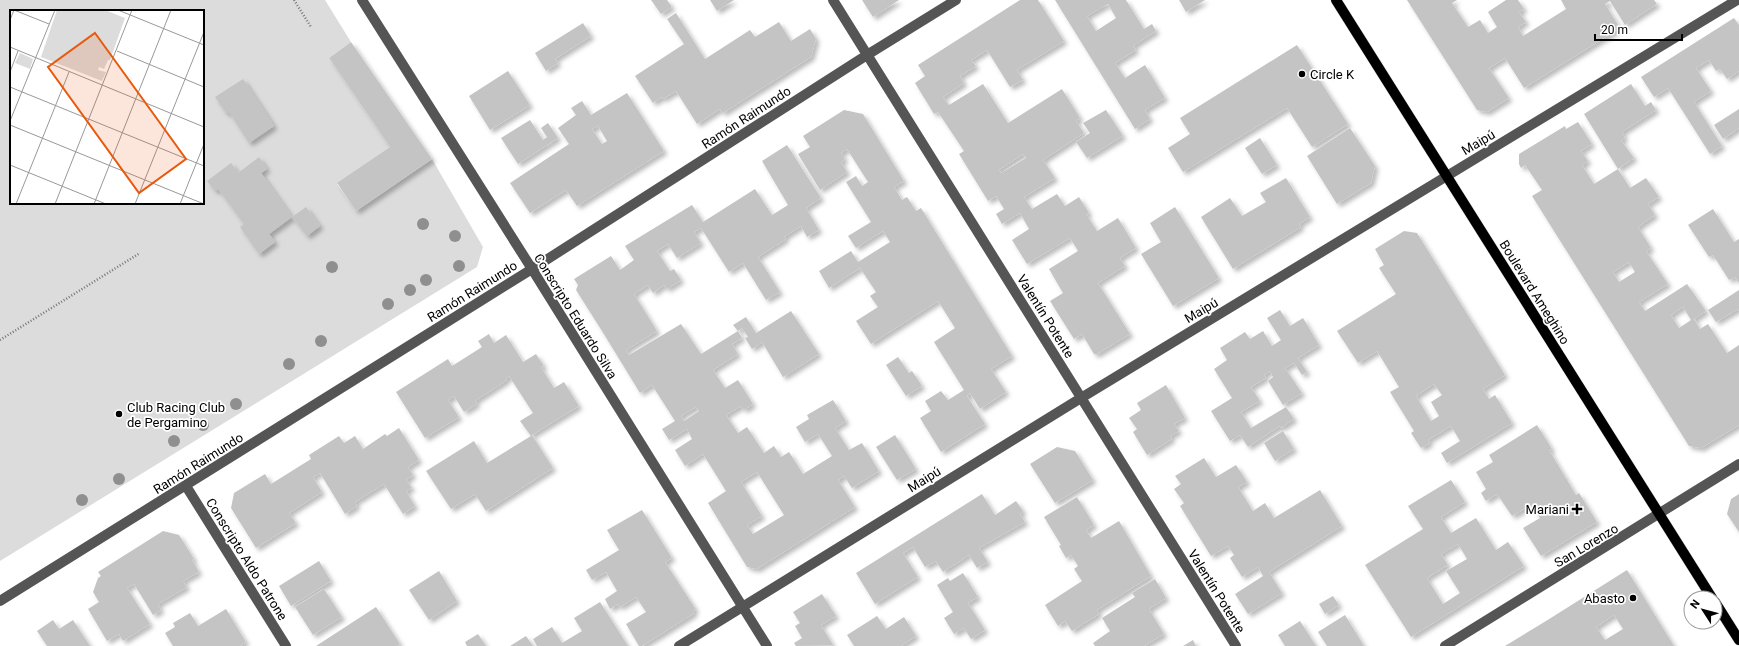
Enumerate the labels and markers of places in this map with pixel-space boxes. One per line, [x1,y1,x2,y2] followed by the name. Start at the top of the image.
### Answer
[1310,67,1355,82] place label: Circle K
[1297,69,1307,79] marker: Circle K
[127,400,225,430] place label: Club Racing Club de Pergamino
[114,409,124,419] marker: Club Racing Club de Pergamino
[1526,502,1569,517] place label: Mariani
[1572,504,1582,514] marker: Mariani
[1584,591,1625,606] place label: Abasto
[1628,593,1638,603] marker: Abasto

